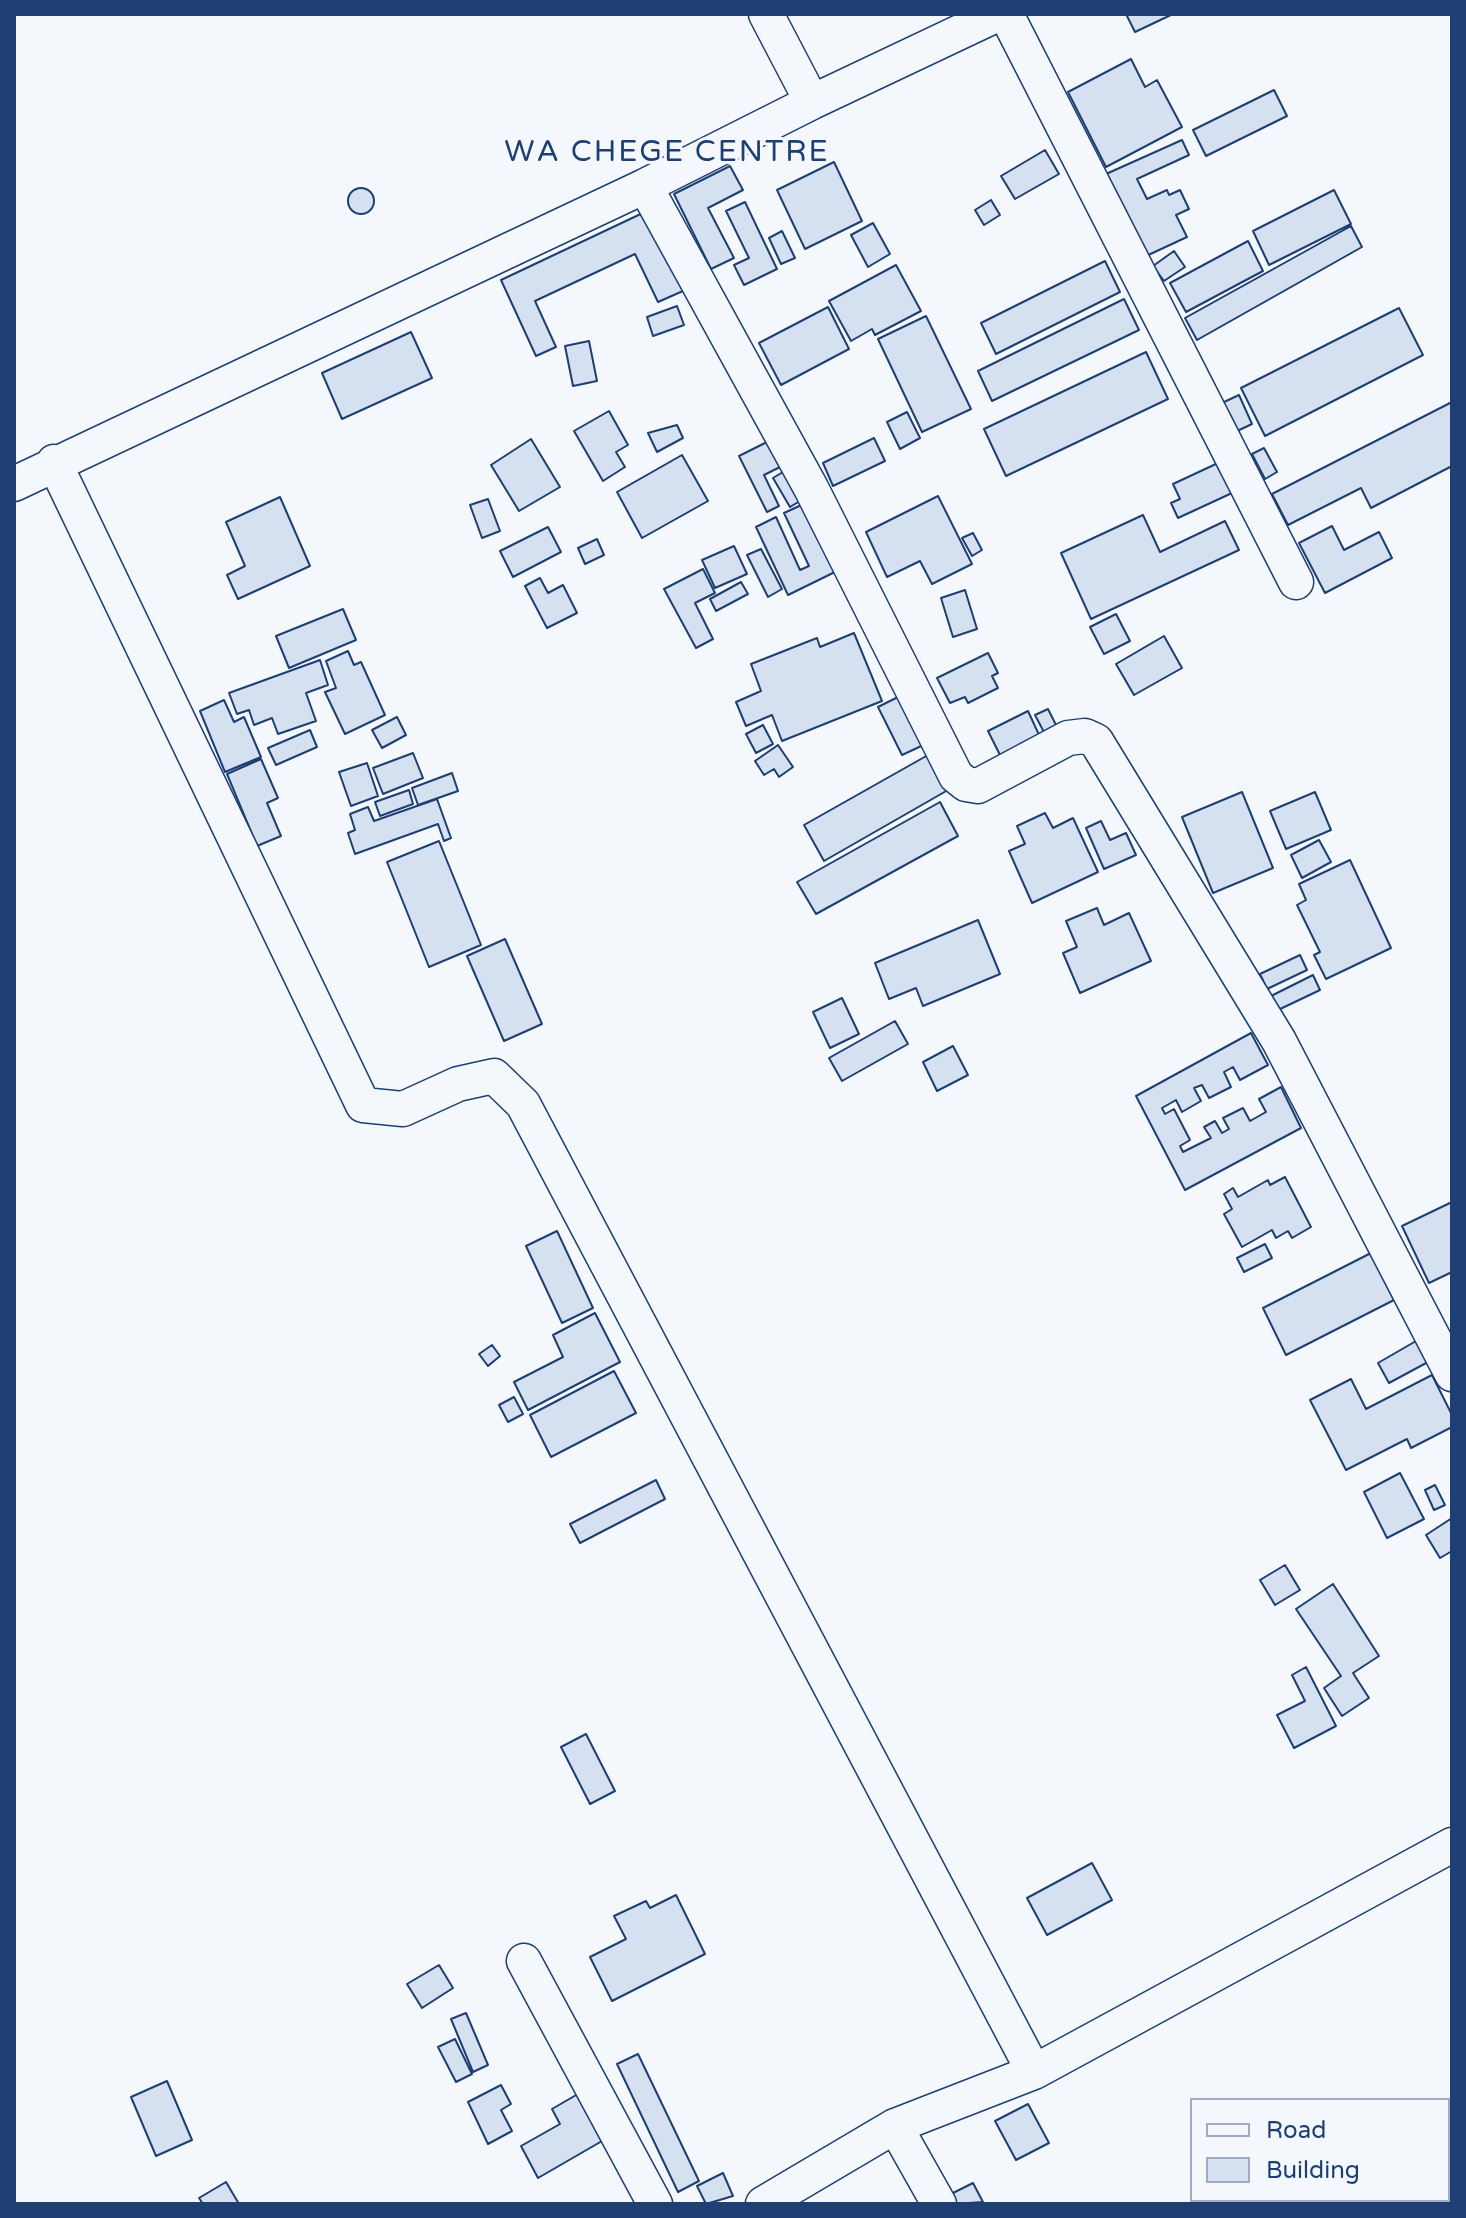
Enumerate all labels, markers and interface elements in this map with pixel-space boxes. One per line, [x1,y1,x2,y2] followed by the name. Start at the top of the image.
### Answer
[504,135,830,171] district label: WA CHEGE CENTRE
[1190,2098,1450,2202] legend
[1266,2116,1326,2145] text: Road
[1266,2156,1360,2185] text: Building

